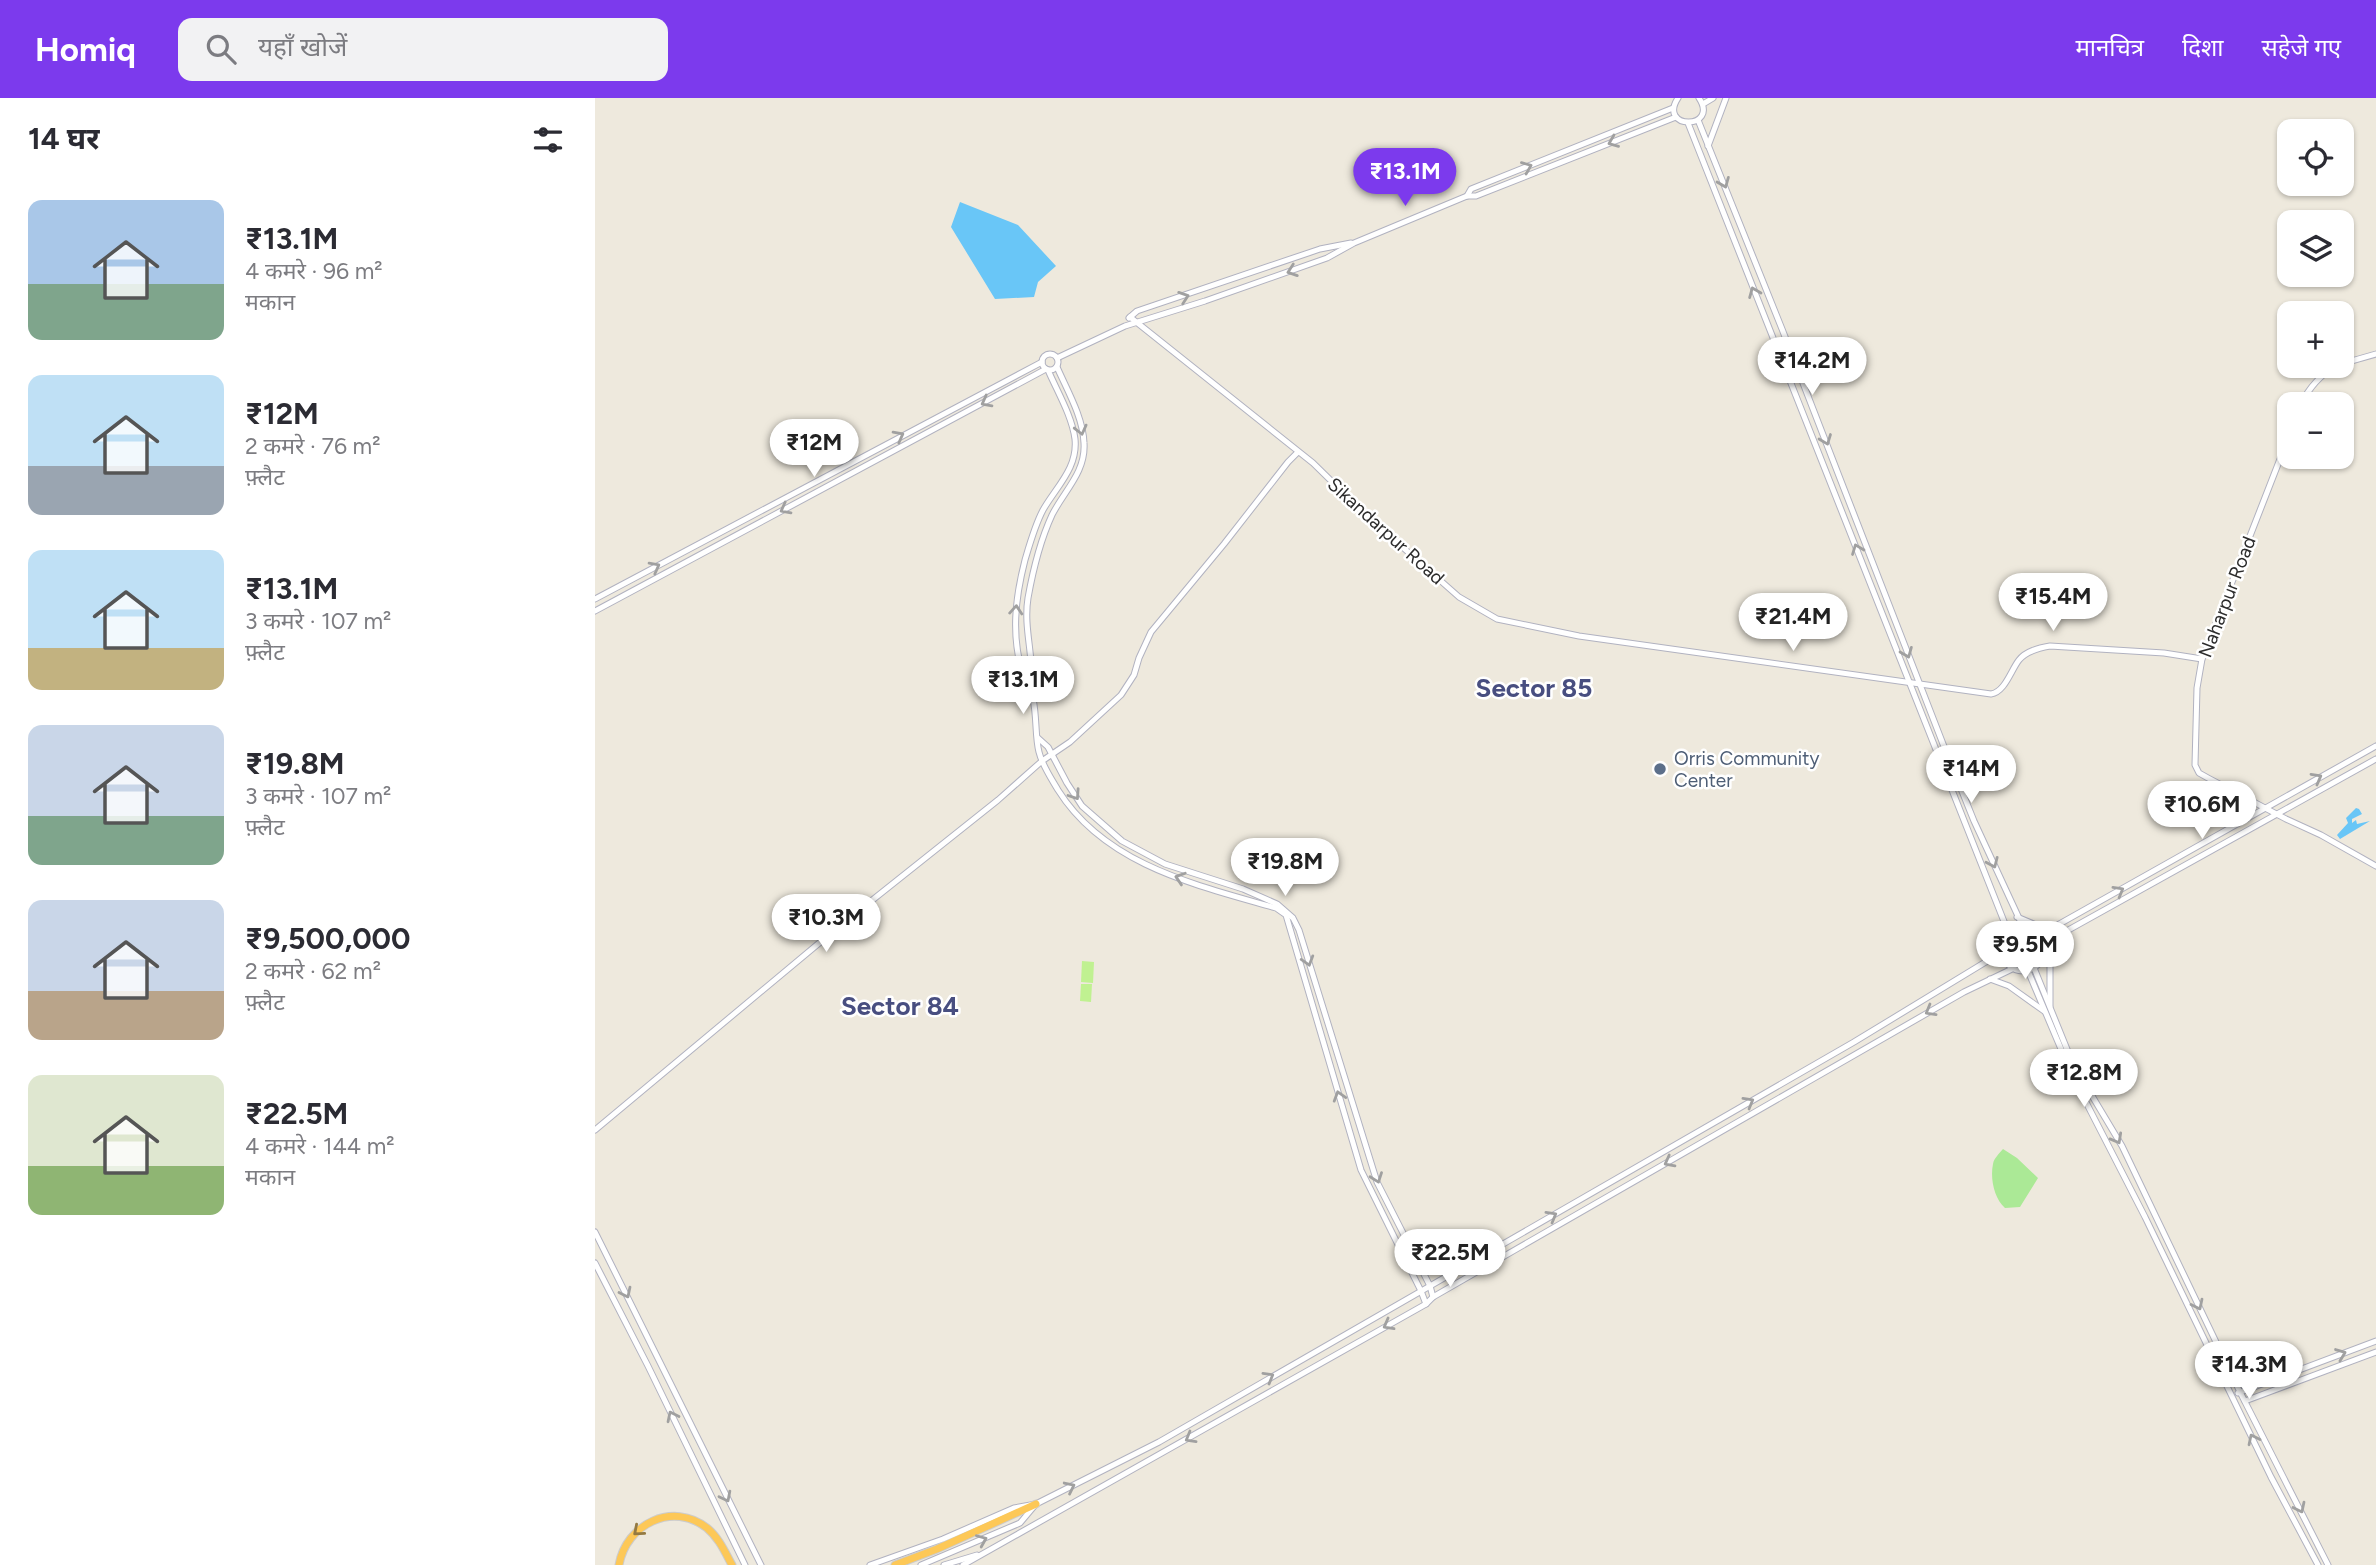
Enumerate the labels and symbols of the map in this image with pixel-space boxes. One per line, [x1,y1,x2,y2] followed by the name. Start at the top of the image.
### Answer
[1607,134,1620,148] one-way arrow
[1348,148,1462,208] pin: ₹13.1M
[1520,161,1532,175] one-way arrow
[1715,177,1729,189] one-way arrow
[1286,262,1298,276] one-way arrow
[1749,287,1763,299] one-way arrow
[1177,291,1190,305] one-way arrow
[1755,338,1869,397] pin: ₹14.2M
[981,393,993,407] one-way arrow
[773,420,855,479] pin: ₹12M
[1073,424,1087,436] one-way arrow
[892,431,904,444] one-way arrow
[1817,434,1831,446] one-way arrow
[1323,472,1449,590] street label: Sikandarpur Road
[780,501,792,514] one-way arrow
[2193,533,2261,661] street label: Naharpur Road
[1851,544,1865,556] one-way arrow
[648,562,661,575] one-way arrow
[1996,574,2110,633] pin: ₹15.4M
[1736,594,1850,653] pin: ₹21.4M
[1008,605,1023,616] one-way arrow
[1899,646,1913,658] one-way arrow
[966,656,1080,716] pin: ₹13.1M
[1476,672,1592,704] district label: Sector 85
[1930,746,2012,805] pin: ₹14M
[1674,747,1819,792] place label: Orris Community Center
[1652,761,1668,777] marker: Orris Community Center
[2310,773,2322,787] one-way arrow
[2145,782,2259,841] pin: ₹10.6M
[1067,788,1080,801] one-way arrow
[1228,838,1342,898] pin: ₹19.8M
[1985,856,1999,869] one-way arrow
[1174,872,1186,886] one-way arrow
[2112,886,2124,899] one-way arrow
[769,894,883,954] pin: ₹10.3M
[1976,922,2074,981] pin: ₹9.5M
[1300,955,1315,967] one-way arrow
[841,990,959,1022] district label: Sector 84
[1924,1003,1937,1016] one-way arrow
[2027,1049,2141,1109] pin: ₹12.8M
[1332,1090,1347,1102] one-way arrow
[1741,1098,1754,1111] one-way arrow
[2109,1132,2122,1144] one-way arrow
[1664,1153,1676,1167] one-way arrow
[1368,1171,1382,1183] one-way arrow
[1544,1211,1557,1224] one-way arrow
[1393,1230,1507,1289] pin: ₹22.5M
[617,1286,631,1298] one-way arrow
[2190,1298,2204,1310] one-way arrow
[1383,1317,1395,1330] one-way arrow
[2192,1342,2306,1401] pin: ₹14.3M
[2334,1348,2346,1362] one-way arrow
[1262,1373,1275,1386] one-way arrow
[666,1411,680,1423] one-way arrow
[1185,1430,1198,1443] one-way arrow
[2247,1434,2261,1446] one-way arrow
[1063,1482,1075,1496] one-way arrow
[718,1490,732,1502] one-way arrow
[2292,1501,2306,1513] one-way arrow
[633,1523,646,1535] one-way arrow
[975,1534,987,1548] one-way arrow

